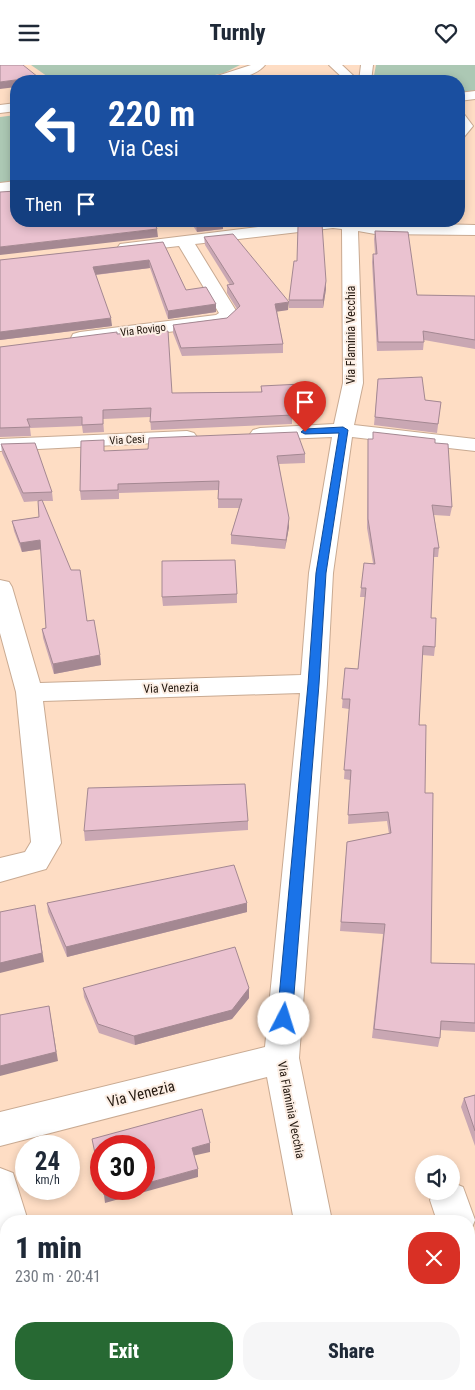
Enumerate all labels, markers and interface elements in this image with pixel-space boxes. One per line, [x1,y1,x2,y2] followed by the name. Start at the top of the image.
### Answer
[15,19,43,47] icon: menu
[432,19,460,47] icon: heart
[209,20,266,45] text: Turnly
[108,94,195,135] text: 220 m
[25,95,90,160] icon: left
[108,136,179,161] text: Via Cesi
[72,190,100,218] icon: arrive
[25,193,62,216] text: Then
[344,285,358,384] street label: Via Flaminia Vecchia
[119,321,167,339] street label: Via Rovigo
[284,381,326,432] pin
[291,388,319,416] icon: arrive
[109,433,145,447] street label: Via Cesi
[143,680,199,696] street label: Via Venezia
[257,992,309,1044] position arrow
[275,1060,307,1160] street label: Via Flaminia Vecchia
[105,1077,177,1111] street label: Via Venezia
[90,1135,155,1200] speed limit sign: 30
[35,1147,60,1176] text: 24
[415,1155,460,1200] map controls
[415,1155,460,1200] button: sound
[35,1173,60,1187] text: km/h
[15,1230,82,1265] text: 1 min
[408,1232,460,1284] button: close
[15,1267,101,1286] text: 230 m · 20:41
[15,1322,233,1380] button: Exit
[243,1322,460,1380] button: Share

